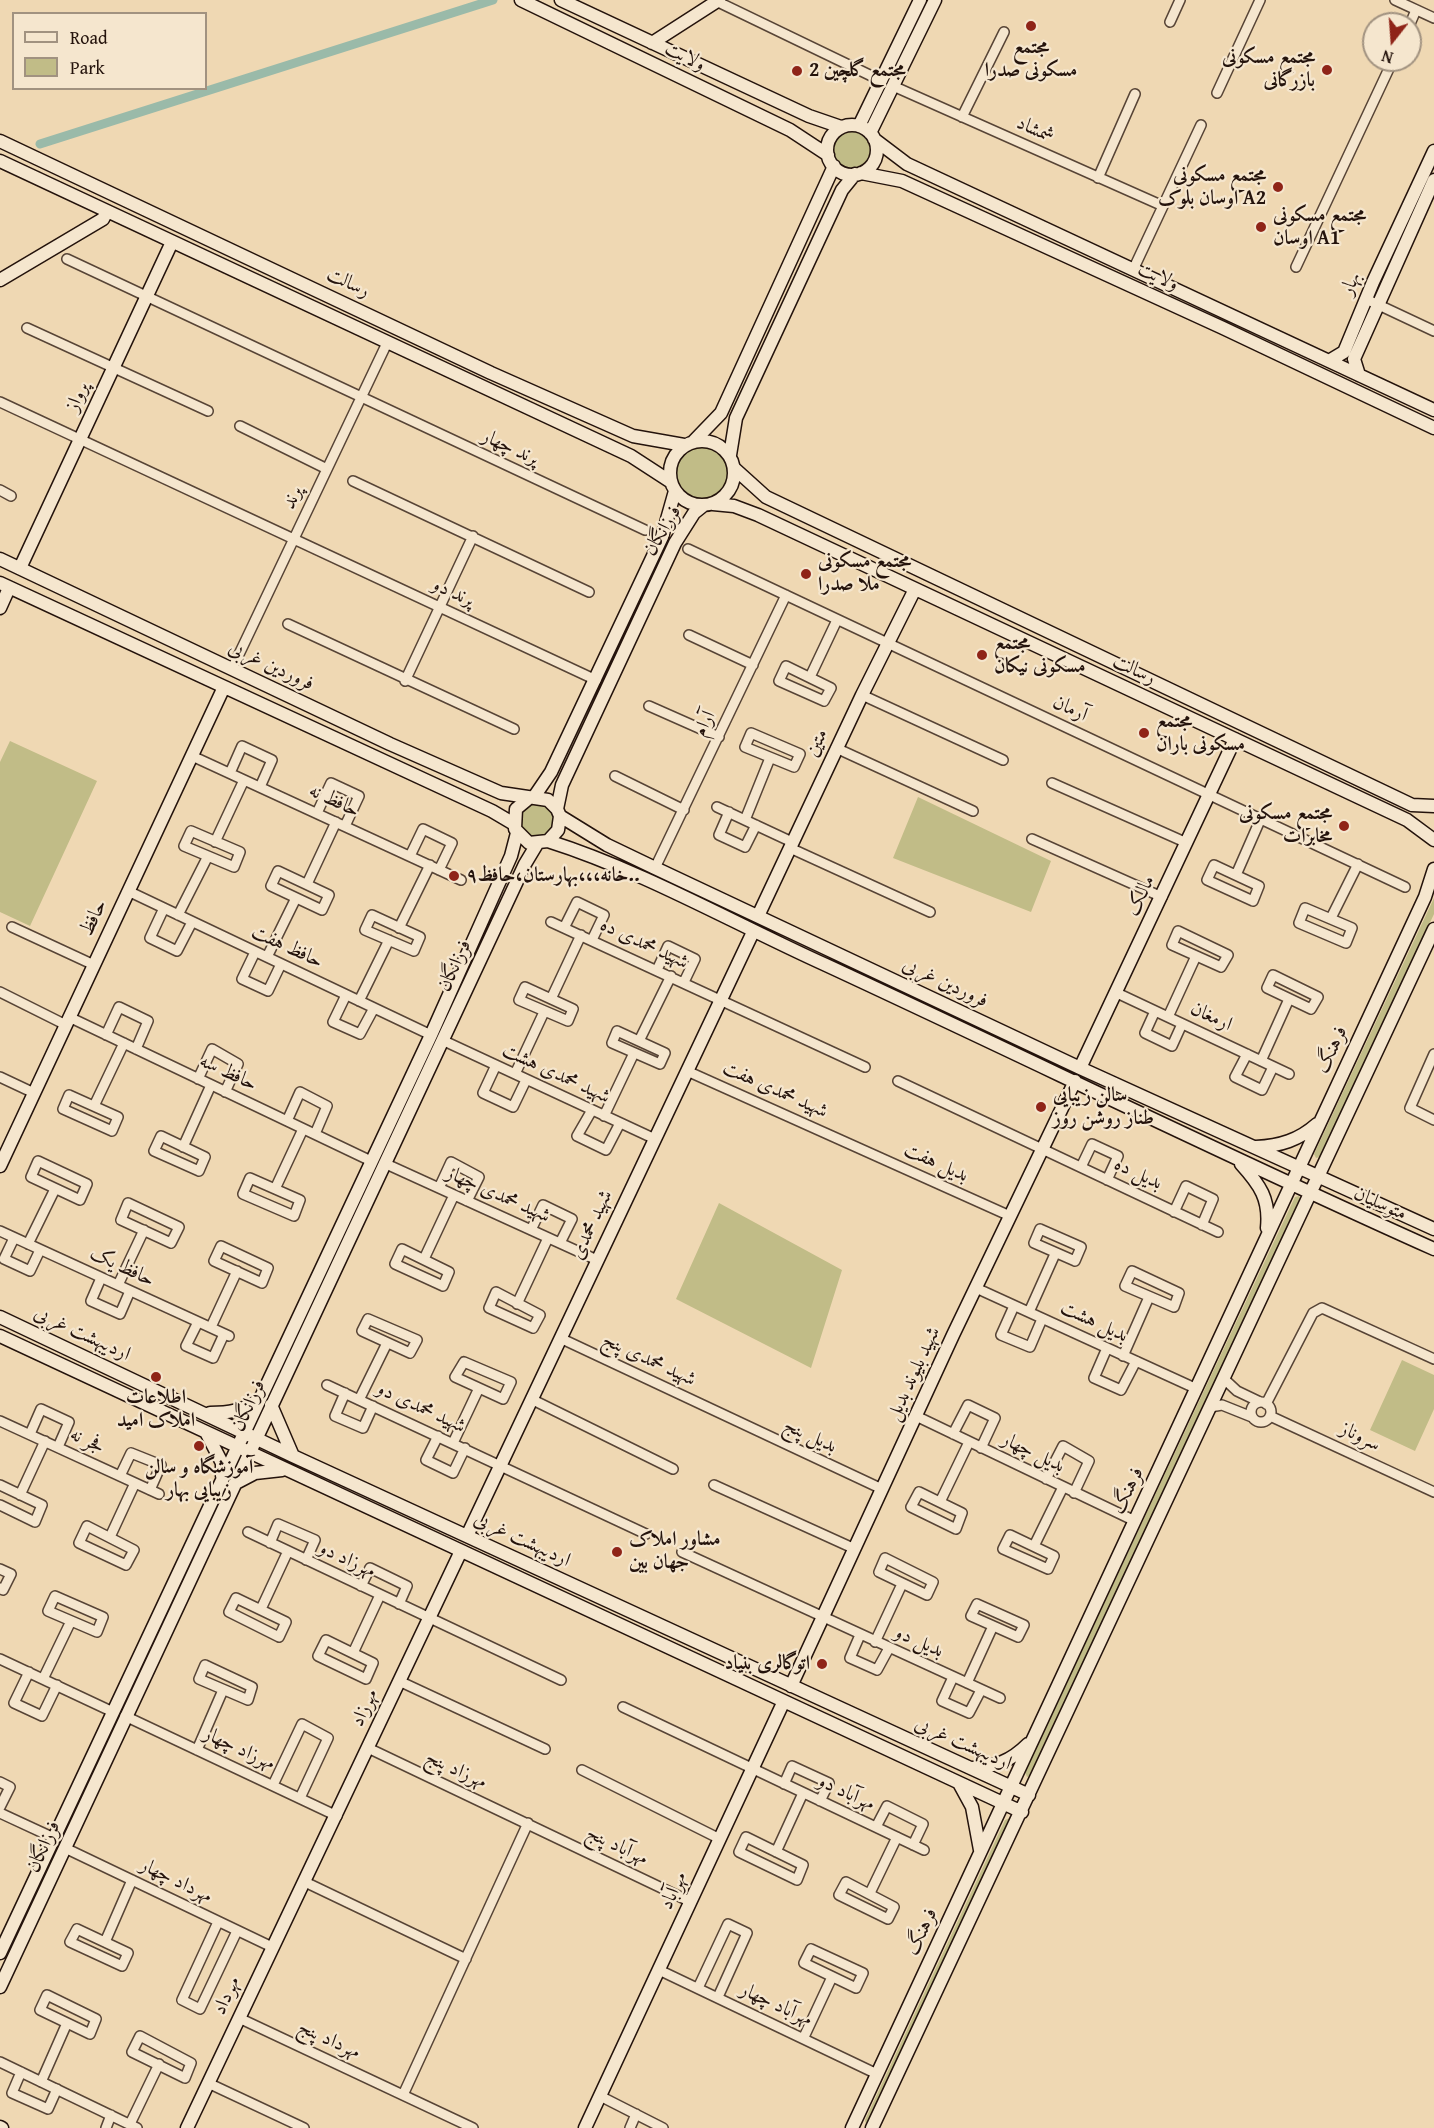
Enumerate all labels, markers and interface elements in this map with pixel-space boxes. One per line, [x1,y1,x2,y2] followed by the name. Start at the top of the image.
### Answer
[12,12,207,90] legend
[1362,12,1422,72] north arrow
[1024,19,1038,33] marker: مجتمع مسکونی صدرا
[70,24,108,51] text: Road
[985,36,1077,83] place label: مجتمع مسکونی صدرا
[661,37,709,77] street label: ولایت
[1379,44,1396,70] text: N
[1222,46,1315,93] place label: مجتمع مسکونی بازرگانی
[70,54,105,81] text: Park
[809,59,906,83] place label: مجتمع گلچین 2
[1320,63,1334,77] marker: مجتمع مسکونی بازرگانی
[790,64,804,78] marker: مجتمع گلچین 2
[1012,111,1058,149] street label: شمشاد
[1158,164,1266,211] place label: مجتمع مسکونی اوسان بلوک A2
[1271,180,1285,194] marker: مجتمع مسکونی اوسان بلوک A2
[1273,204,1366,251] place label: مجتمع مسکونی اوسان A1
[1254,220,1268,234] marker: مجتمع مسکونی اوسان A1
[1134,257,1182,297] street label: ولایت
[323,263,373,303] street label: رسالت
[1335,269,1367,299] street label: بهار
[61,378,95,416] street label: پرواز
[478,424,542,472] street label: پرند چهار
[277,483,309,513] street label: پرند
[639,501,687,561] street label: فرزانگان
[818,550,911,597] place label: مجتمع مسکونی ملا صدرا
[799,567,813,581] marker: مجتمع مسکونی ملا صدرا
[428,573,478,613] street label: پرند دو
[994,632,1085,679] place label: مجتمع مسکونی نیکان
[224,636,318,696] street label: فروردین غربی
[975,648,989,662] marker: مجتمع مسکونی نیکان
[1109,650,1159,690] street label: رسالت
[1049,690,1091,728] street label: آرمان
[689,707,721,741] street label: آرام
[1156,710,1245,757] place label: مجتمع مسکونی باران
[800,725,834,761] street label: متین
[1137,726,1151,740] marker: مجتمع مسکونی باران
[305,779,363,823] street label: حافظ نه
[1239,802,1332,849] place label: مجتمع مسکونی مخابرات
[1337,819,1351,833] marker: مجتمع مسکونی مخابرات
[466,864,640,888] place label: خانه،،،بهارستان،حافظ۹..
[447,869,461,883] marker: خانه،،،بهارستان،حافظ۹..
[1121,872,1161,920] street label: مالک
[75,896,113,940] street label: حافظ
[596,913,692,975] street label: شهید محمدی ده
[247,920,327,974] street label: حافظ هفت
[433,936,477,996] street label: فرزانگان
[898,953,992,1013] street label: فروردین غربی
[1186,997,1236,1037] street label: ارمغان
[1311,1023,1353,1077] street label: فرهنگ
[498,1038,614,1110] street label: شهید محمدی هشت
[195,1049,261,1097] street label: حافظ سه
[719,1056,831,1124] street label: شهید محمدی هفت
[1053,1084,1154,1131] place label: سالن زیبایی طناز روشن روز
[1034,1100,1048,1114] marker: سالن زیبایی طناز روشن روز
[900,1138,972,1188] street label: بدیل هفت
[1110,1152,1166,1196] street label: بدیل ده
[442,1161,554,1229] street label: شهید محمدی چهار
[1350,1182,1410,1226] street label: متوسلیان
[565,1186,619,1264] street label: شهید محمدی
[86,1242,158,1292] street label: حافظ یک
[1056,1296,1132,1348] street label: بدیل هشت
[30,1301,134,1367] street label: اردیبهشت غربی
[882,1323,946,1425] street label: شهید بلیوند بدیل
[598,1328,700,1392] street label: شهید محمدی پنج
[149,1370,163,1384] marker: اطلاعات املاک امید
[227,1376,271,1436] street label: فرزانگان
[373,1377,469,1439] street label: شهید محمدی دو
[117,1386,195,1433] place label: اطلاعات املاک امید
[780,1413,840,1459] street label: بدیل پنج
[1336,1417,1384,1457] street label: سروناز
[66,1423,108,1459] street label: فجر نه
[997,1427,1069,1479] street label: بدیل چهار
[192,1439,206,1453] marker: آموزشگاه و سالن زیبایی بهار
[145,1456,253,1503] place label: آموزشگاه و سالن زیبایی بهار
[1106,1464,1150,1518] street label: فرهنگ
[470,1507,574,1573] street label: اردیبهشت غربی
[629,1528,721,1575] place label: مشاور املاک جهان بین
[315,1536,379,1584] street label: مهرزاد دو
[610,1545,624,1559] marker: مشاور املاک جهان بین
[891,1621,947,1663] street label: بدیل دو
[725,1652,810,1676] place label: اتوگالری بنیاد
[815,1657,829,1671] marker: اتوگالری بنیاد
[346,1685,384,1731] street label: مهرزاد
[911,1712,1015,1776] street label: اردیبهشت غربی
[199,1722,279,1776] street label: مهرزاد چهار
[421,1745,491,1795] street label: مهرزاد پنج
[814,1769,878,1817] street label: مهرآباد دو
[22,1817,66,1877] street label: فرزانگان
[582,1821,652,1871] street label: مهرآباد پنج
[136,1853,216,1909] street label: مهرداد چهار
[655,1868,693,1914] street label: مهرآباد
[901,1905,943,1959] street label: فرهنگ
[208,1973,246,2019] street label: مهرداد
[736,1978,816,2032] street label: مهرآباد چهار
[294,2015,364,2065] street label: مهرداد پنج

